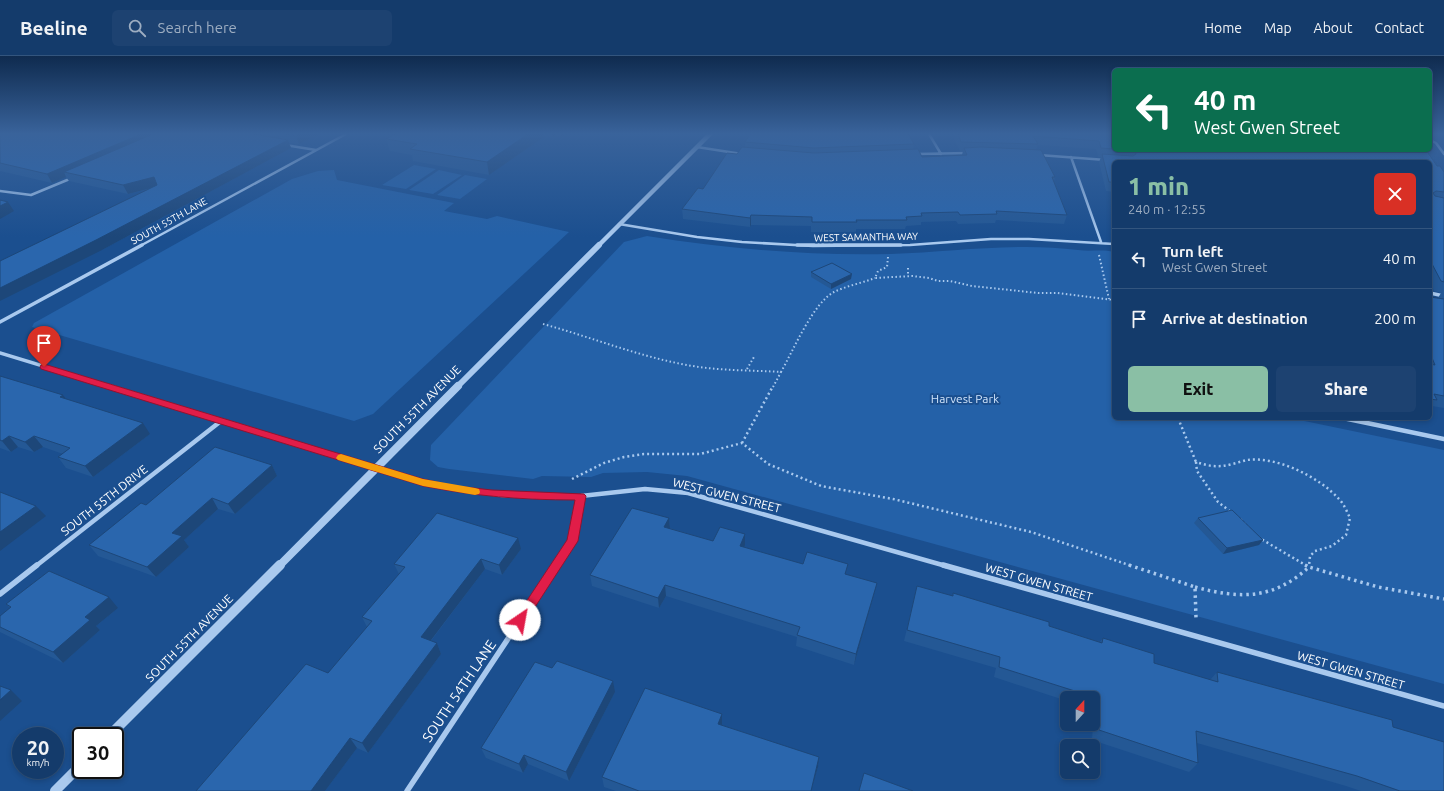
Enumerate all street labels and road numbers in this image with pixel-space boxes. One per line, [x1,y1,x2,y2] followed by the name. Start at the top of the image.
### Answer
[129,195,209,247] street label: SOUTH 55TH LANE
[814,231,918,243] street label: WEST SAMANTHA WAY
[371,363,463,455] street label: SOUTH 55TH AVENUE
[58,462,150,538] street label: SOUTH 55TH DRIVE
[672,475,783,515] street label: WEST GWEN STREET
[984,560,1095,604] street label: WEST GWEN STREET
[143,592,235,684] street label: SOUTH 55TH AVENUE
[419,637,499,745] street label: SOUTH 54TH LANE
[1296,648,1407,692] street label: WEST GWEN STREET

